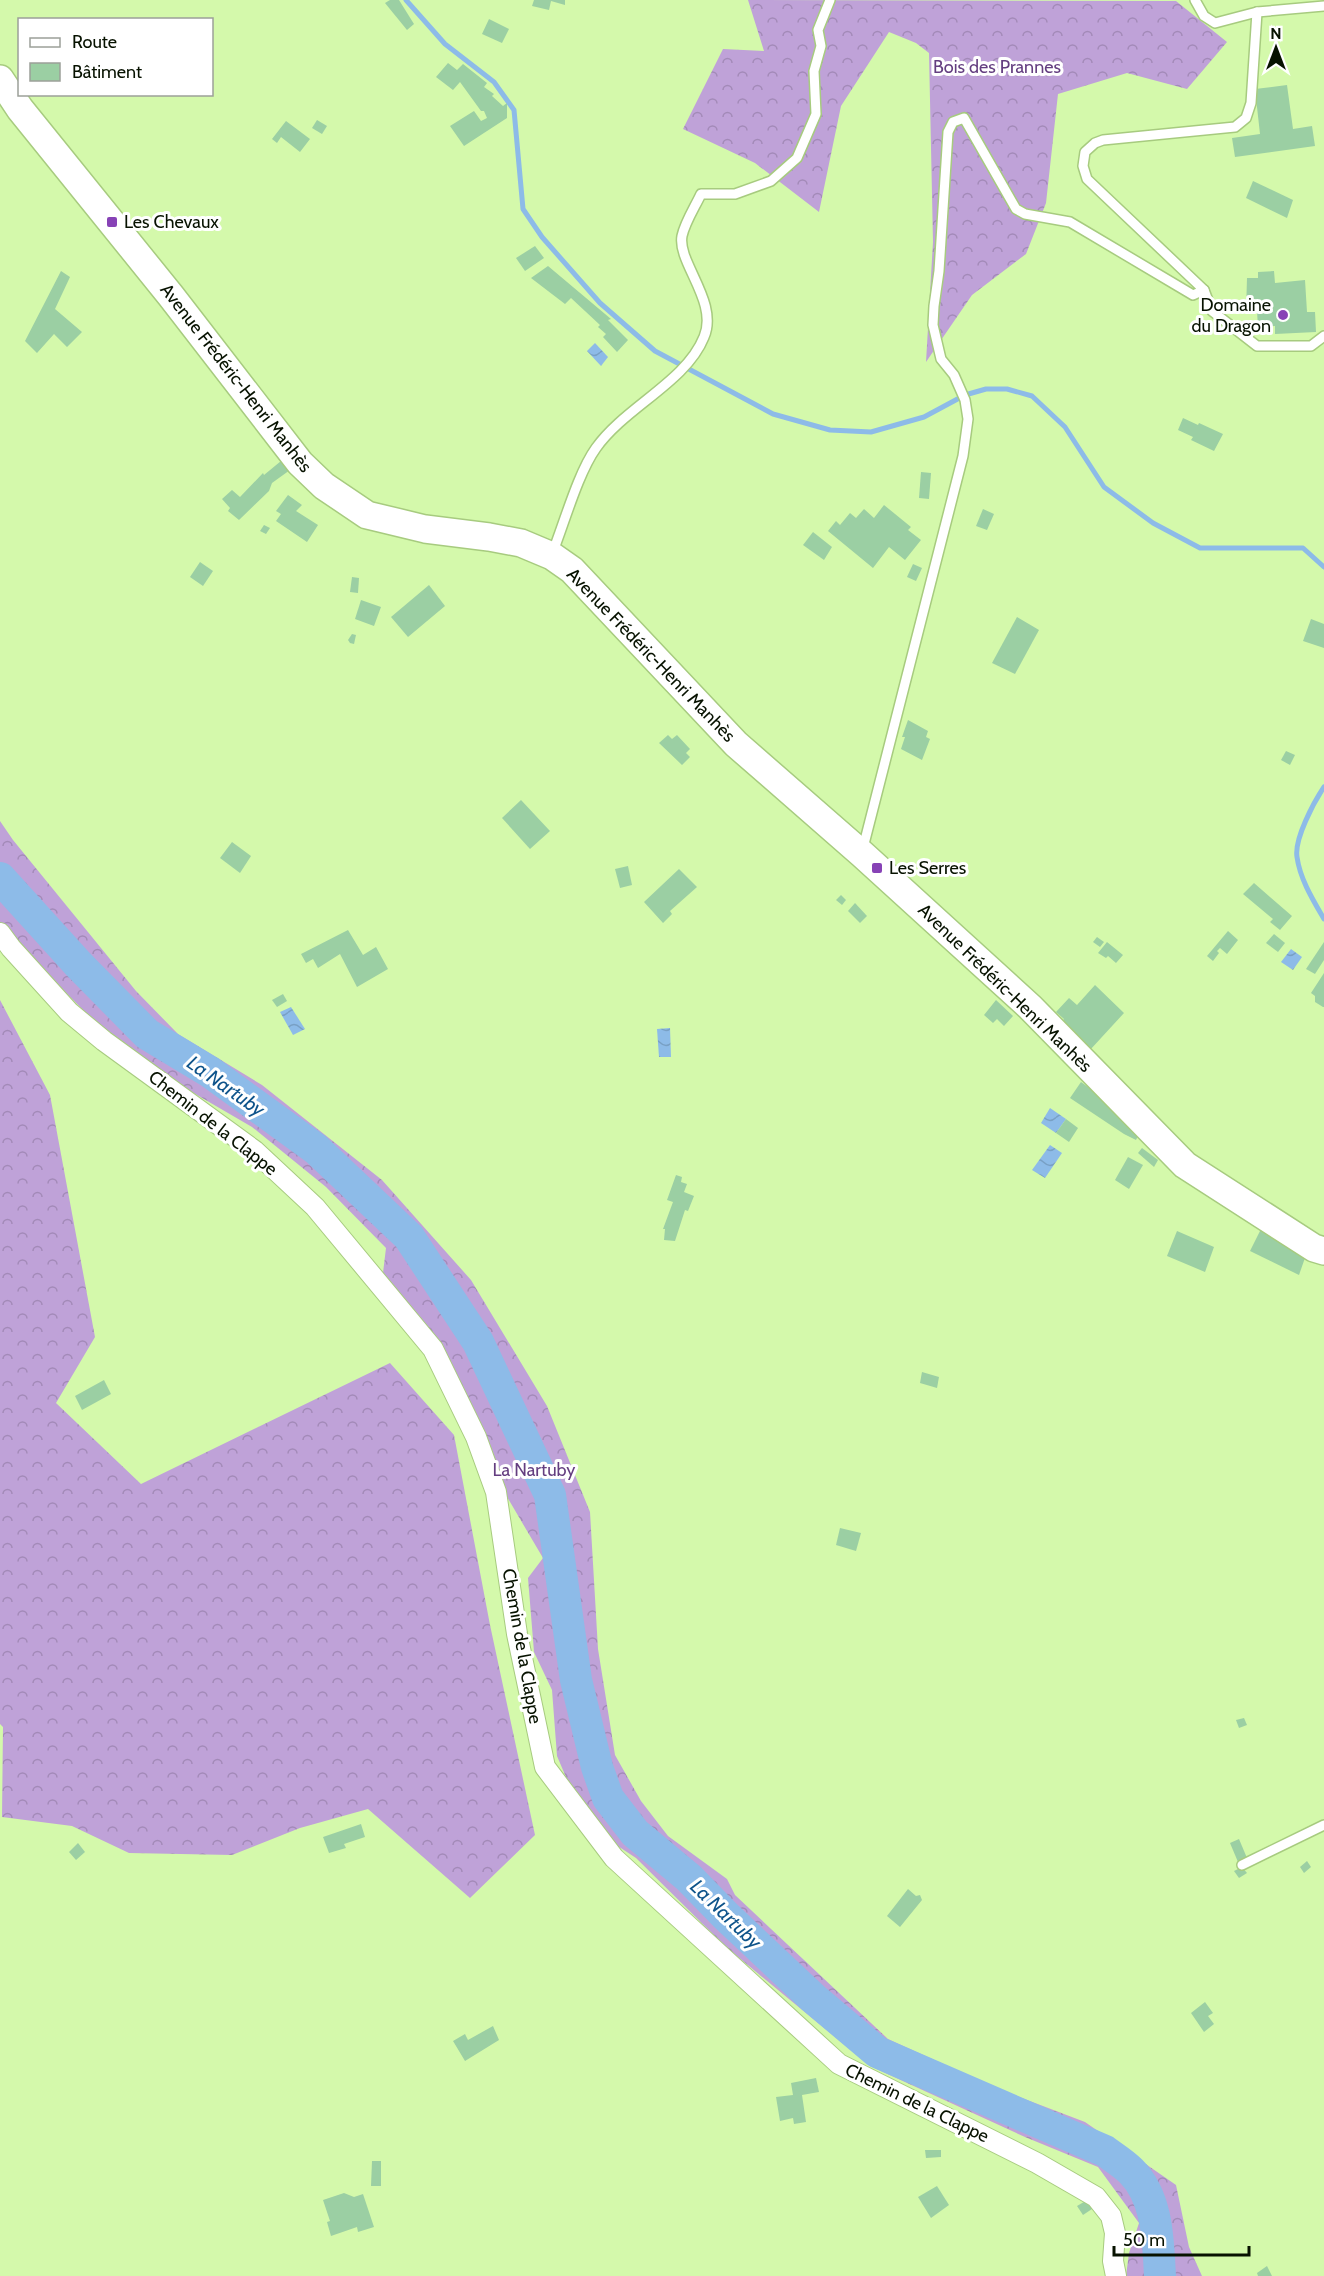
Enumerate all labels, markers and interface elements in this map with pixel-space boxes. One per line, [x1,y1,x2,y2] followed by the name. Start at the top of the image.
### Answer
[18,18,213,96] legend
[1246,18,1306,78] north arrow
[1270,24,1282,43] text: N
[72,31,117,53] text: Route
[933,56,1061,78] park label: Bois des Prannes
[72,61,142,83] text: Bâtiment
[124,211,219,233] place label: Les Chevaux
[105,215,119,229] marker: Les Chevaux
[156,279,316,477] street label: Avenue Frédéric-Henri Manhès
[1191,294,1271,337] place label: Domaine du Dragon
[1276,308,1290,322] marker: Domaine du Dragon
[562,563,740,747] street label: Avenue Frédéric-Henri Manhès
[889,857,966,879] place label: Les Serres
[870,861,884,875] marker: Les Serres
[913,899,1097,1077] street label: Avenue Frédéric-Henri Manhès
[183,1051,270,1122] water label: La Nartuby
[144,1066,282,1180] street label: Chemin de la Clappe
[493,1459,575,1481] park label: La Nartuby
[498,1567,546,1725] street label: Chemin de la Clappe
[686,1874,767,1954] water label: La Nartuby
[842,2059,992,2147] street label: Chemin de la Clappe
[1114,2219,1249,2257] scale bar
[1123,2229,1165,2251] text: 50 m

